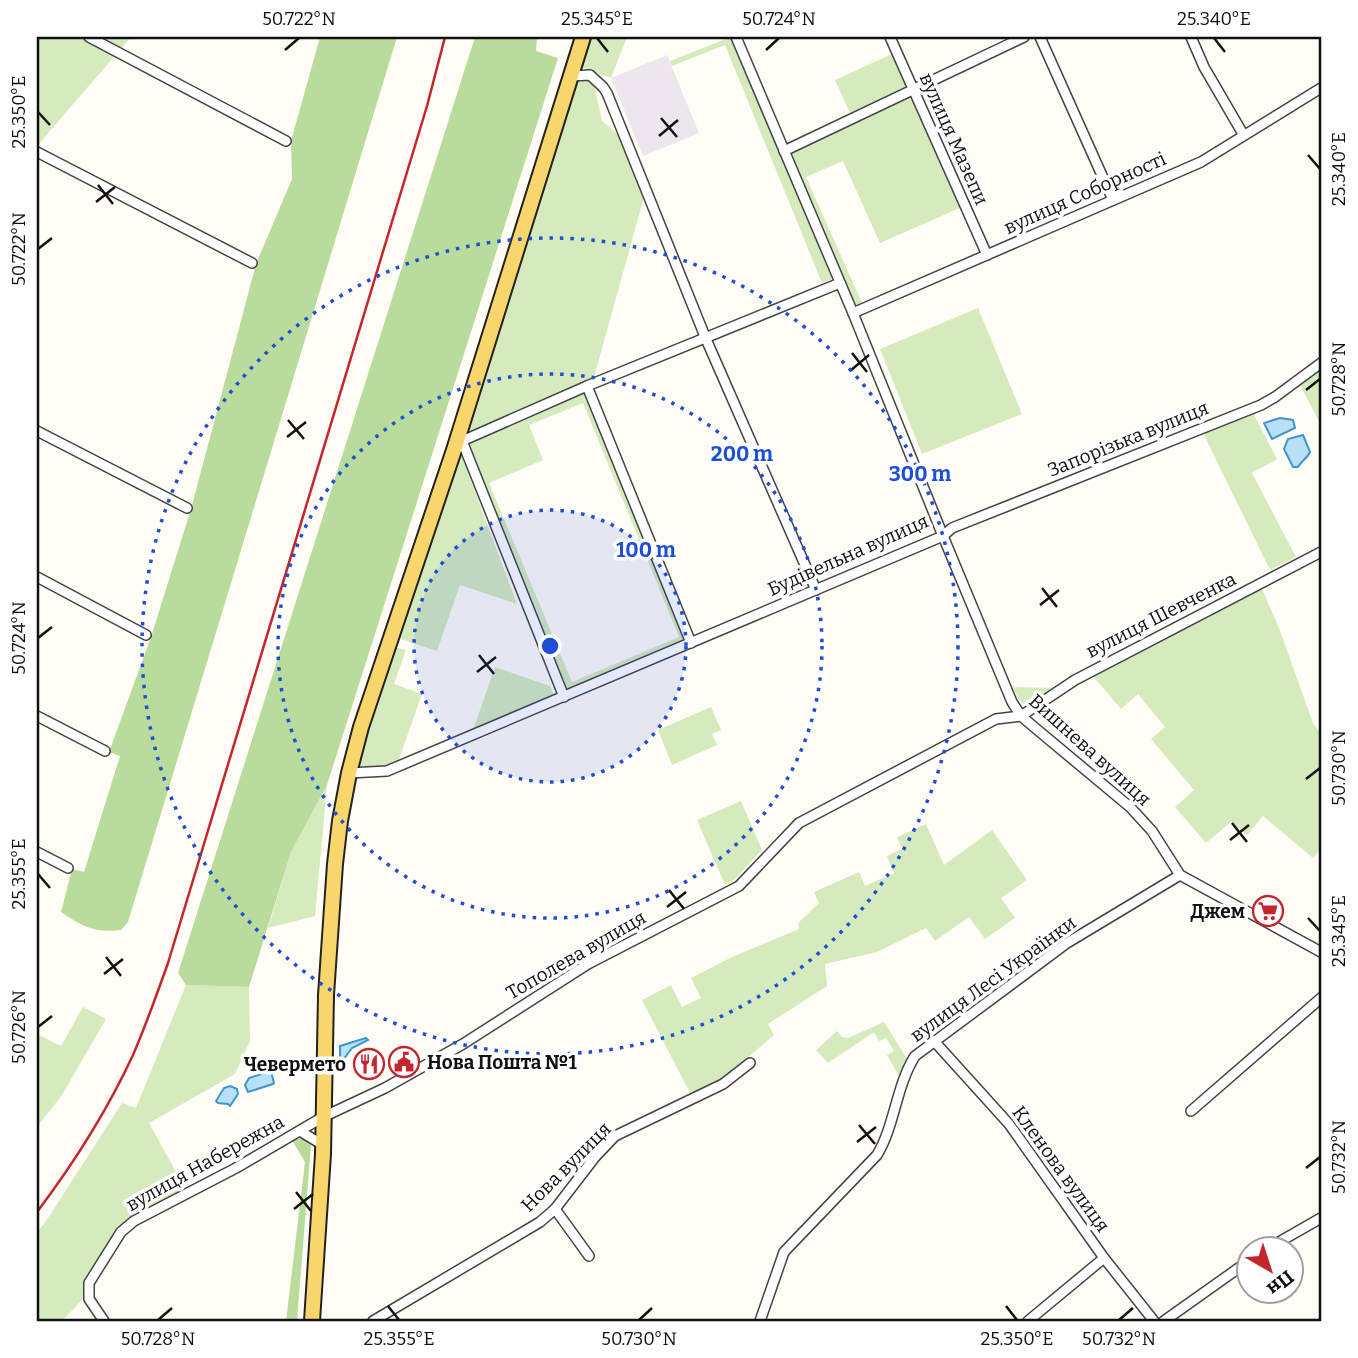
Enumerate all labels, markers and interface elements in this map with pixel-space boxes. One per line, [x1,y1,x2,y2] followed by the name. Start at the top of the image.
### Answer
[262,8,336,30] text: 50.722°N
[561,8,633,30] text: 25.345°E
[742,8,816,30] text: 50.724°N
[1177,8,1251,30] text: 25.340°E
[915,69,993,209] street label: вулиця Мазепи
[8,75,30,149] text: 25.350°E
[1328,132,1350,206] text: 25.340°E
[1000,147,1170,239] street label: вулиця Соборності
[8,212,30,286] text: 50.722°N
[1328,342,1350,416] text: 50.728°N
[1044,396,1212,482] street label: Запорізька вулиця
[711,441,773,467] text: 200 m
[889,461,951,487] text: 300 m
[764,509,932,601] street label: Будівельна вулиця
[616,537,676,563] text: 100 m
[1082,567,1240,663] street label: вулиця Шевченка
[8,601,30,675] text: 50.724°N
[538,634,562,658] centre of rings
[1024,689,1156,811] street label: Вишнева вулиця
[1328,730,1350,806] text: 50.730°N
[8,838,30,910] text: 25.355°E
[1251,894,1285,928] supermarket icon: Джем
[1328,895,1350,967] text: 25.345°E
[1191,900,1245,923] place label: Джем
[502,906,650,1004] street label: Тополева вулиця
[906,911,1080,1047] street label: вулиця Лесі Українки
[8,990,30,1064] text: 50.726°N
[387,1045,421,1079] public building icon: Нова Пошта №1
[352,1047,386,1081] restaurant icon: Чевермето
[427,1051,577,1074] place label: Нова Пошта №1
[244,1053,346,1076] place label: Чевермето
[1008,1101,1114,1237] street label: Кленова вулиця
[122,1110,289,1216] street label: вулиця Набережна
[516,1117,616,1217] street label: Нова вулиця
[1328,1120,1350,1194] text: 50.732°N
[1236,1236,1306,1306] north arrow
[1262,1265,1298,1301] text: Пн
[121,1328,195,1350] text: 50.728°N
[363,1328,435,1350] text: 25.355°E
[601,1328,677,1350] text: 50.730°N
[980,1328,1054,1350] text: 25.350°E
[1082,1328,1156,1350] text: 50.732°N

